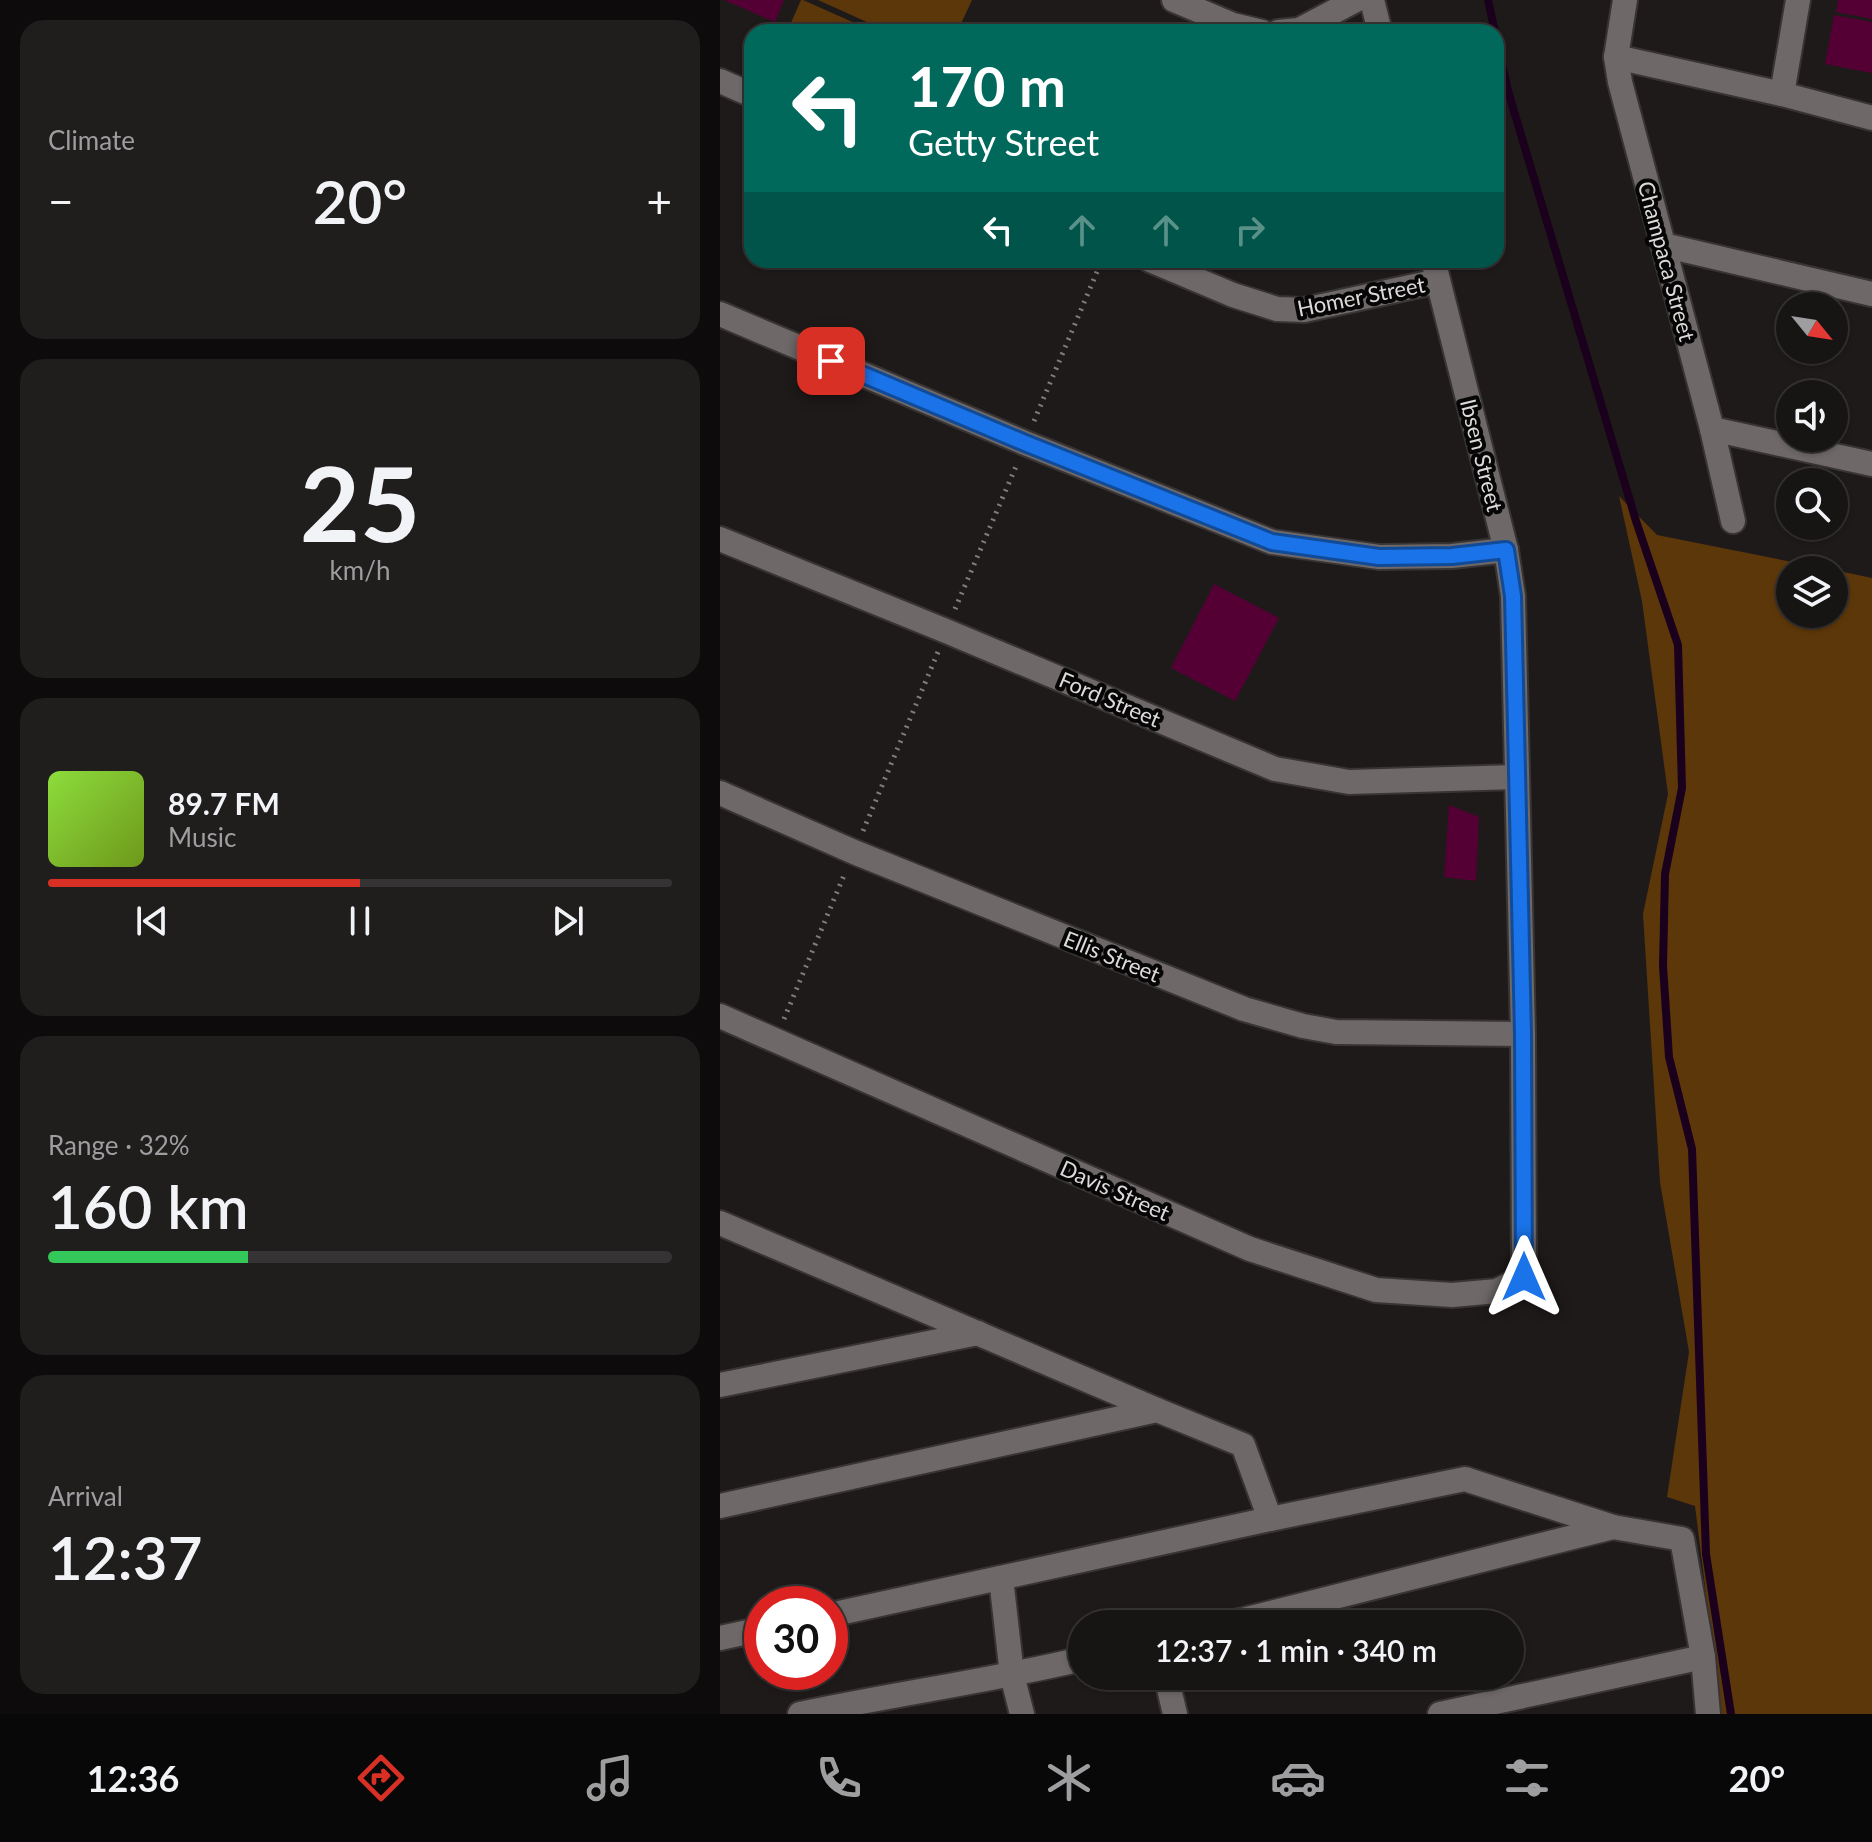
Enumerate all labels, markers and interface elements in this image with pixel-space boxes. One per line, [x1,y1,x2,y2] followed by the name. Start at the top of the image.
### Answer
[908,52,1066,119] text: 170 m
[776,56,880,160] icon: left
[908,120,1099,164] text: Getty Street
[48,124,135,156] text: Climate
[313,165,407,237] text: 20°
[48,175,74,227] text: −
[646,175,672,227] text: +
[1633,178,1701,344] street label: Champaca Street
[976,208,1020,252] icon: left
[1060,208,1104,252] icon: ahead
[1144,208,1188,252] icon: ahead
[1228,208,1272,252] icon: right
[1295,270,1427,322] street label: Homer Street
[1776,292,1848,364] north arrow
[1776,292,1848,628] map controls
[797,327,865,395] pin
[809,339,853,383] icon: arrive
[1776,380,1848,452] button: sound
[1455,396,1509,514] street label: Ibsen Street
[300,439,420,564] text: 25
[1776,468,1848,540] button: search
[330,554,390,586] text: km/h
[1776,556,1848,628] button: layers
[1055,666,1165,732] street label: Ford Street
[168,785,280,821] text: 89.7 FM
[168,821,236,853] text: Music
[130,899,174,943] icon: previous
[338,899,382,943] icon: pause
[546,899,590,943] icon: next
[1060,924,1164,988] street label: Ellis Street
[48,1129,190,1161] text: Range · 32%
[1056,1154,1174,1226] street label: Davis Street
[48,1170,249,1242] text: 160 km
[1482,1235,1566,1319] position arrow
[48,1480,123,1512] text: Arrival
[48,1521,202,1593] text: 12:37
[744,1586,848,1690] speed limit sign: 30
[1155,1632,1437,1668] text: 12:37 · 1 min · 340 m
[353,1750,409,1806] icon: directions
[582,1750,638,1806] icon: music
[811,1750,867,1806] icon: phone
[1041,1750,1097,1806] icon: climate
[1270,1750,1326,1806] icon: car
[1499,1750,1555,1806] icon: filters
[87,1756,179,1800] text: 12:36
[1729,1756,1785,1800] text: 20°

